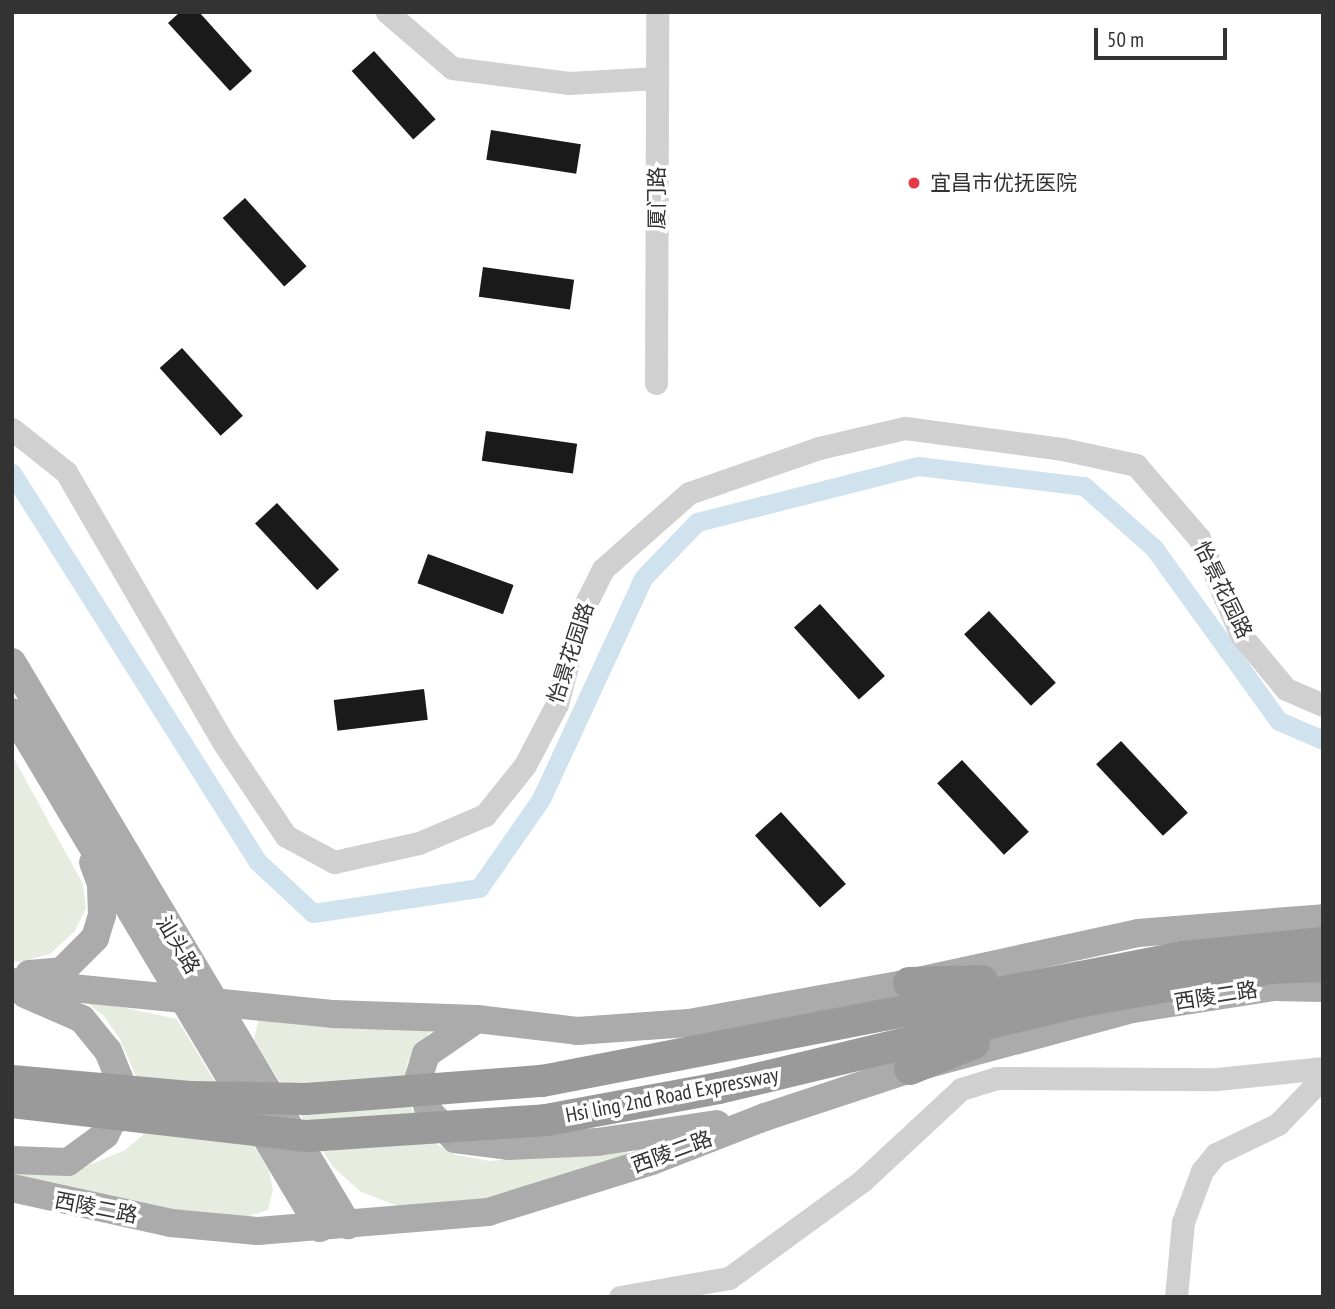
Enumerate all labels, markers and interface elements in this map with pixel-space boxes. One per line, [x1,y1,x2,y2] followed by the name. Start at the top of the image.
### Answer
[1097,14,1230,58] scale bar
[1107,26,1144,53] text: 50 m
[644,167,670,229] street label: 厦门路
[930,170,1077,196] place label: 宜昌市优抚医院
[904,173,924,193] marker: 宜昌市优抚医院
[1189,537,1257,643] street label: 怡景花园路
[543,599,599,707] street label: 怡景花园路
[151,912,205,978] street label: 汕头路
[1173,977,1259,1015] street label: 西陵二路
[564,1062,780,1128] street label: Hsi ling 2nd Road Expressway
[628,1126,716,1178] street label: 西陵二路
[52,1188,140,1228] street label: 西陵二路

